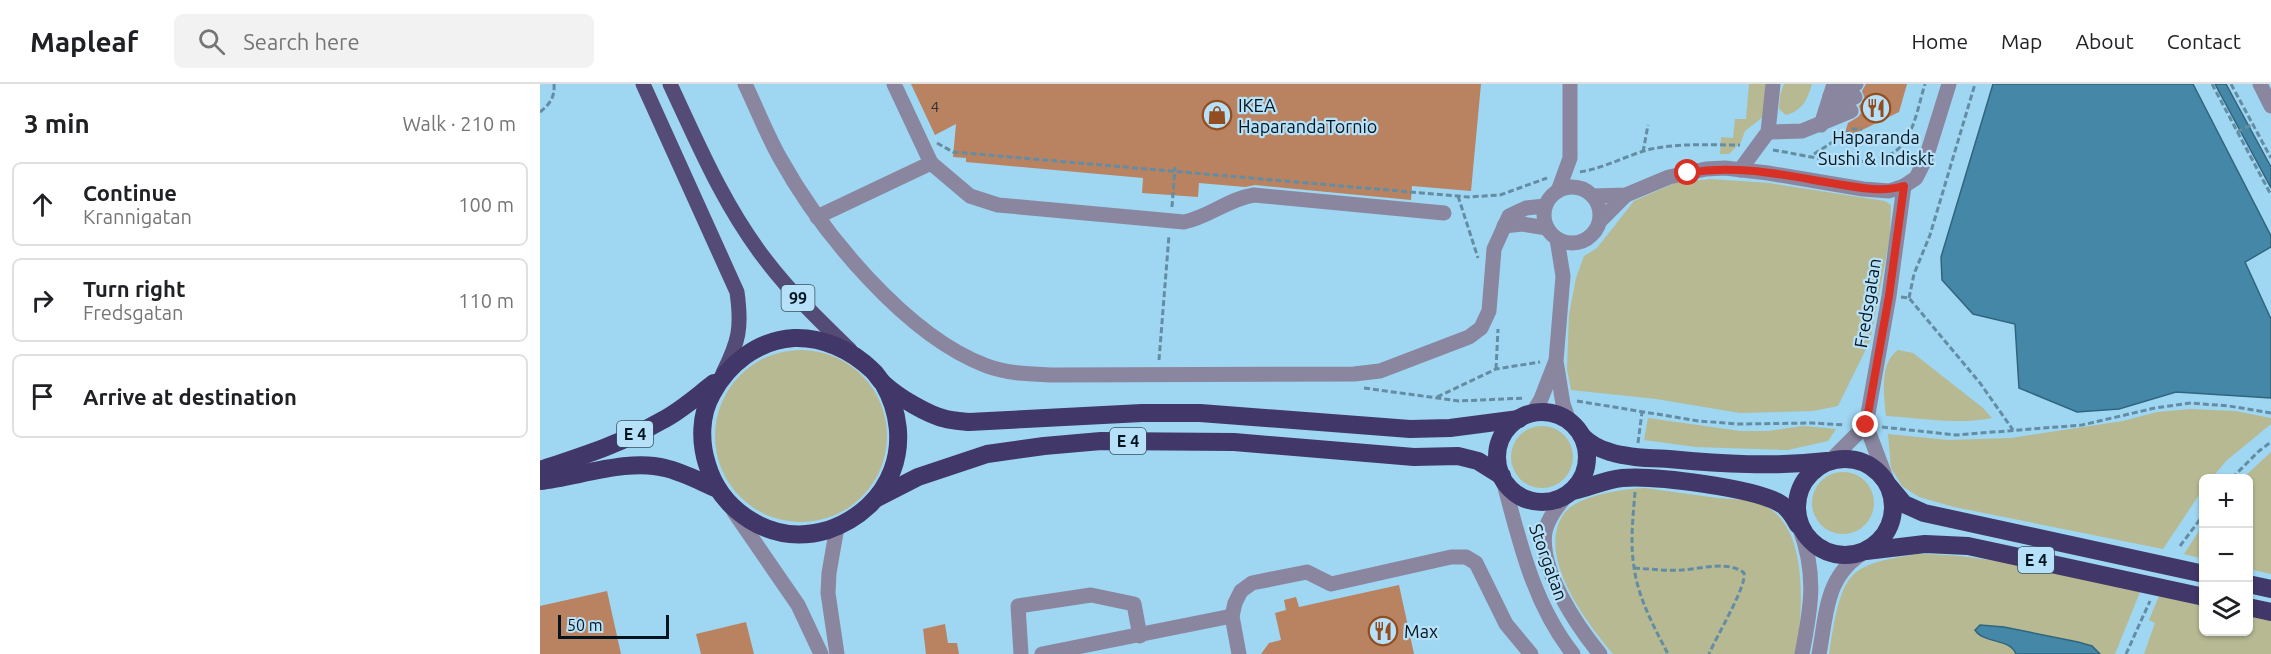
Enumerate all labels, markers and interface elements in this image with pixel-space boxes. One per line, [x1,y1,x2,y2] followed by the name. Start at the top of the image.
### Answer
[174,14,594,68] search box
[195,25,228,58] icon: search
[30,26,138,57] text: Mapleaf
[243,29,360,54] text: Search here
[1911,29,1968,53] text: Home
[2001,29,2042,53] text: Map
[2075,29,2134,53] text: About
[2167,29,2241,53] text: Contact
[1860,92,1892,124] restaurant icon: Haparanda Sushi & Indiskt
[1238,95,1377,136] place label: IKEA HaparandaTornio
[931,98,939,115] house number: 4
[1201,99,1233,131] shop icon: IKEA HaparandaTornio
[24,109,90,138] text: 3 min
[403,112,516,135] text: Walk · 210 m
[1818,127,1934,168] place label: Haparanda Sushi & Indiskt
[1674,159,1700,185] route start
[83,180,177,205] text: Continue
[26,188,59,221] icon: ahead
[458,193,514,216] text: 100 m
[83,205,192,228] text: Krannigatan
[1850,257,1884,349] street label: Fredsgatan
[83,276,185,301] text: Turn right
[26,284,59,317] icon: right
[782,285,814,311] road number: 99
[458,289,514,312] text: 110 m
[83,301,183,324] text: Fredsgatan
[26,380,59,413] icon: arrive
[83,384,297,409] text: Arrive at destination
[1852,411,1878,437] route end
[617,421,653,447] road number: E 4
[1110,428,1146,454] road number: E 4
[2199,474,2253,636] map controls
[2199,474,2253,528] button: +
[1526,521,1572,603] street label: Storgatan
[2199,528,2253,582] button: −
[2018,547,2054,573] road number: E 4
[2199,582,2253,636] button: layers
[558,612,669,640] scale bar
[1367,615,1399,647] restaurant icon: Max
[567,616,603,634] text: 50 m
[1404,621,1438,641] place label: Max

